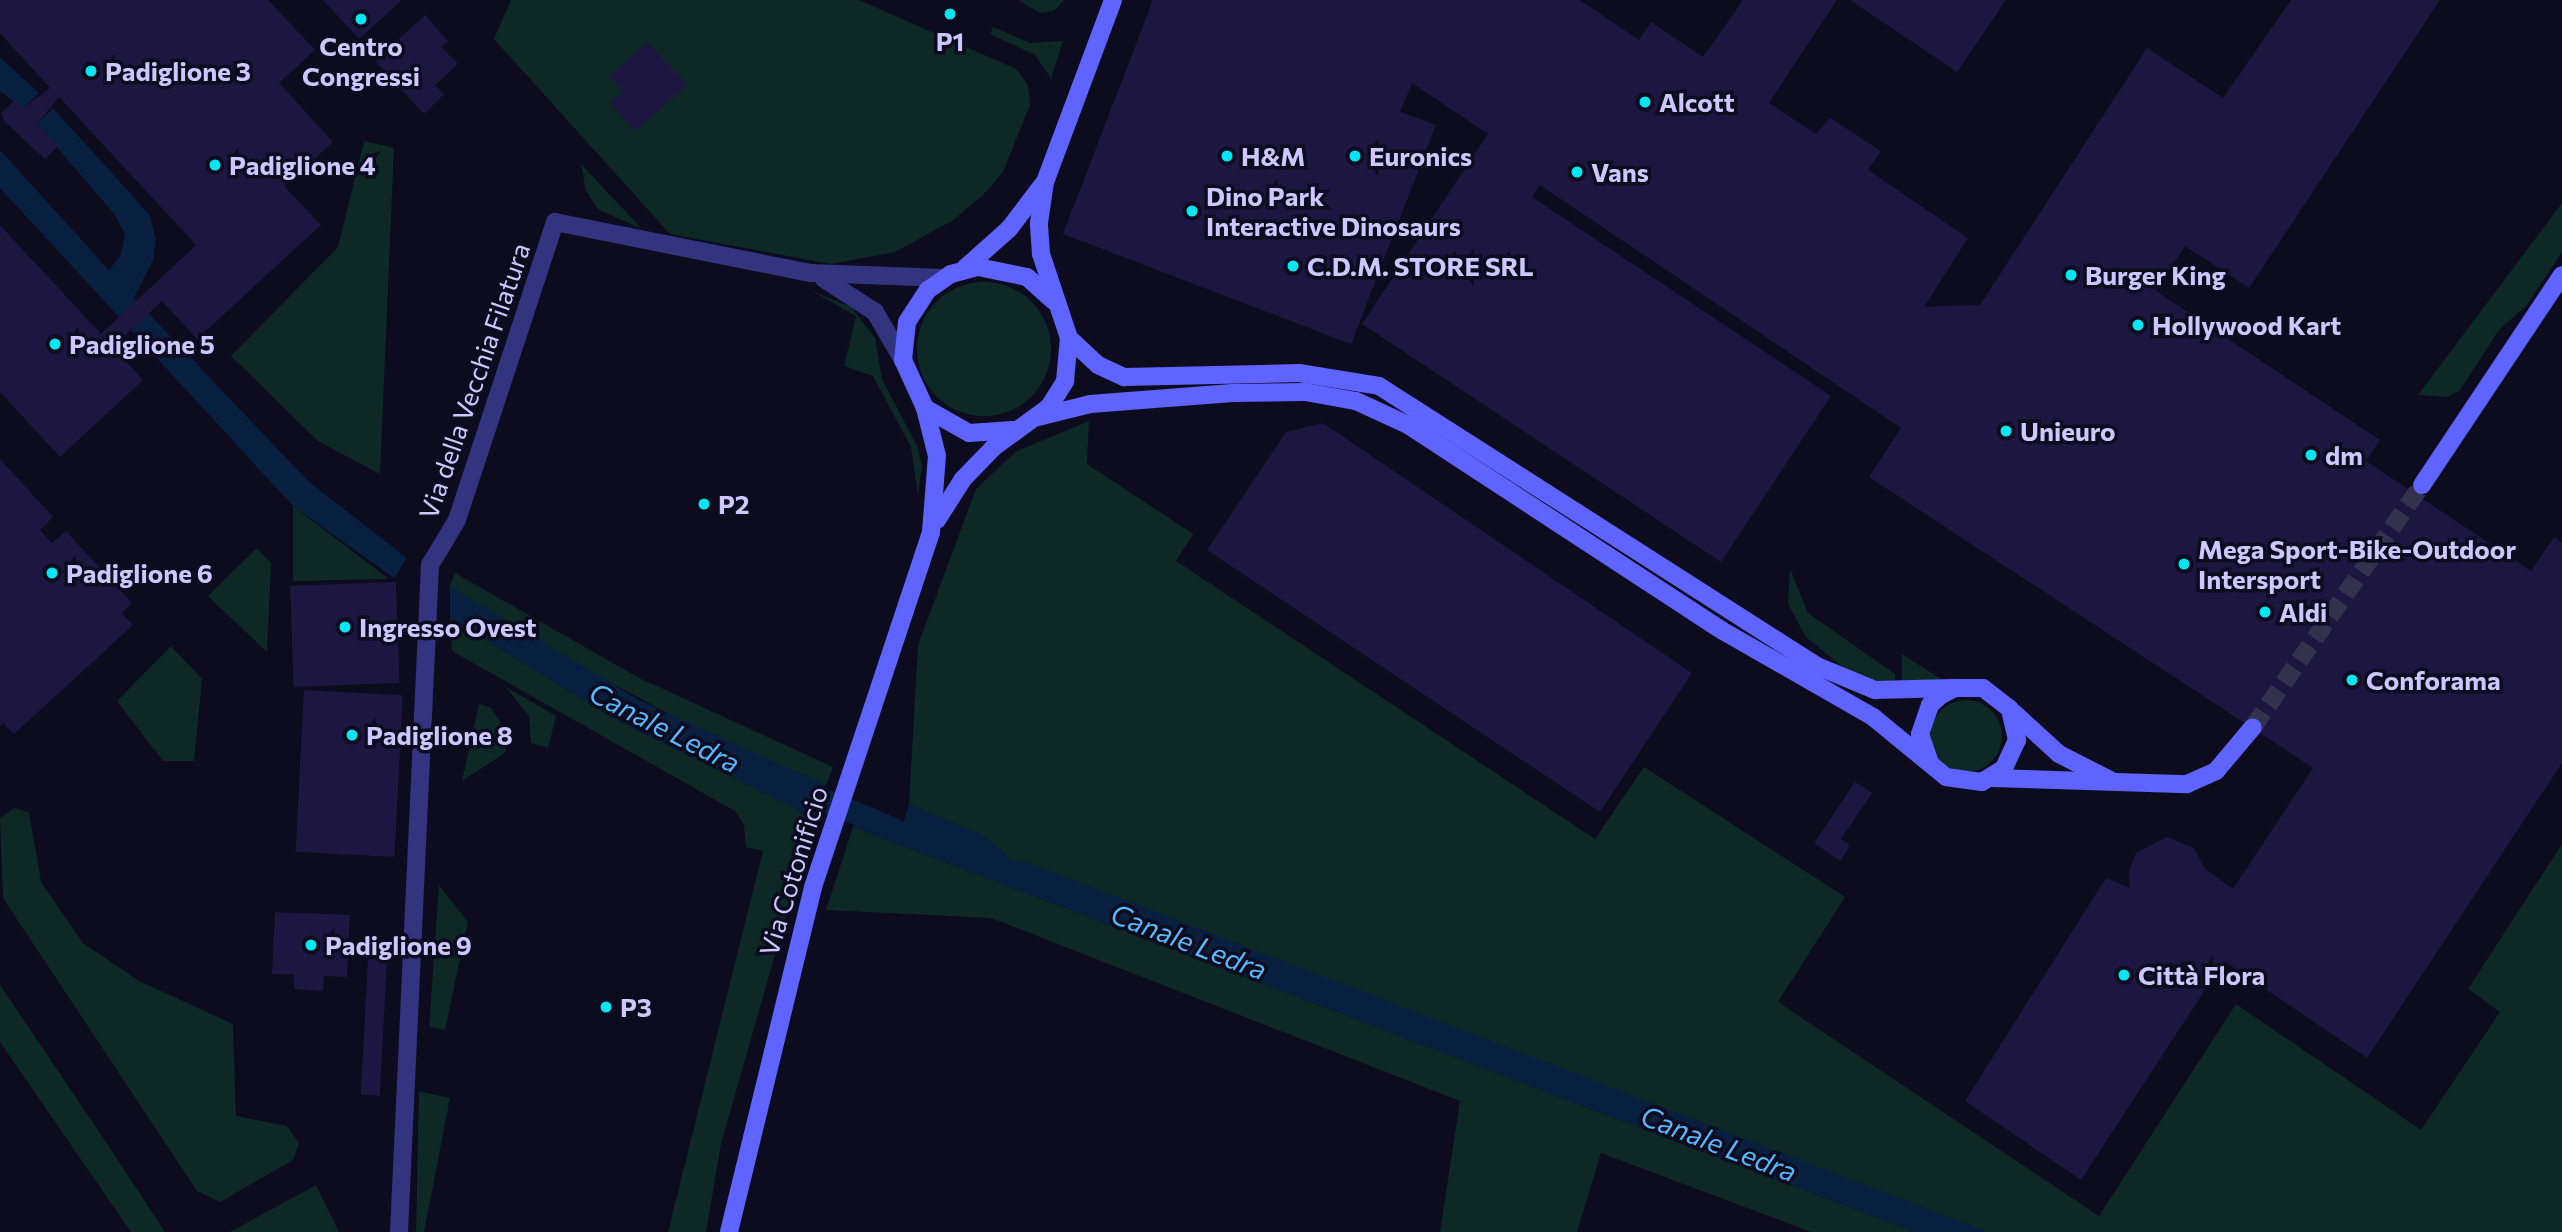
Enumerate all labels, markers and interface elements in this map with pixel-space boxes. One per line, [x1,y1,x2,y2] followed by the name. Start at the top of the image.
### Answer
[942,6,958,22] marker: P1
[353,11,369,27] marker: Centro Congressi
[936,25,964,57] place label: P1
[302,30,420,92] place label: Centro Congressi
[105,55,251,87] place label: Padiglione 3
[83,63,99,79] marker: Padiglione 3
[1659,86,1735,118] place label: Alcott
[1637,94,1653,110] marker: Alcott
[1241,140,1305,172] place label: H&M
[1369,140,1472,172] place label: Euronics
[1219,148,1235,164] marker: H&M
[1347,148,1363,164] marker: Euronics
[229,149,376,181] place label: Padiglione 4
[1591,156,1649,188] place label: Vans
[207,157,223,173] marker: Padiglione 4
[1569,164,1585,180] marker: Vans
[1206,180,1461,242] place label: Dino Park Interactive Dinosaurs
[1184,203,1200,219] marker: Dino Park Interactive Dinosaurs
[412,239,536,523] street label: Via della Vecchia Filatura
[1307,250,1534,282] place label: C.D.M. STORE SRL
[1285,258,1301,274] marker: C.D.M. STORE SRL
[2085,259,2226,291] place label: Burger King
[2063,267,2079,283] marker: Burger King
[2152,309,2341,341] place label: Hollywood Kart
[2130,317,2146,333] marker: Hollywood Kart
[69,328,215,360] place label: Padiglione 5
[47,336,63,352] marker: Padiglione 5
[2020,415,2116,447] place label: Unieuro
[1998,423,2014,439] marker: Unieuro
[2325,439,2363,471] place label: dm
[2303,447,2319,463] marker: dm
[718,488,750,520] place label: P2
[696,496,712,512] marker: P2
[2198,533,2516,594] place label: Mega Sport-Bike-Outdoor Intersport
[2176,556,2192,572] marker: Mega Sport-Bike-Outdoor Intersport
[66,557,213,589] place label: Padiglione 6
[44,565,60,581] marker: Padiglione 6
[2279,596,2327,628] place label: Aldi
[2257,604,2273,620] marker: Aldi
[359,611,537,643] place label: Ingresso Ovest
[337,619,353,635] marker: Ingresso Ovest
[2366,664,2501,696] place label: Conforama
[2344,672,2360,688] marker: Conforama
[584,675,746,779] water label: Canale Ledra
[366,719,513,751] place label: Padiglione 8
[344,727,360,743] marker: Padiglione 8
[752,782,834,960] street label: Via Cotonificio
[1106,896,1272,986] water label: Canale Ledra
[325,929,472,961] place label: Padiglione 9
[303,937,319,953] marker: Padiglione 9
[2138,959,2265,991] place label: Città Flora
[2116,967,2132,983] marker: Città Flora
[620,991,652,1023] place label: P3
[598,999,614,1015] marker: P3
[1636,1098,1802,1188] water label: Canale Ledra

